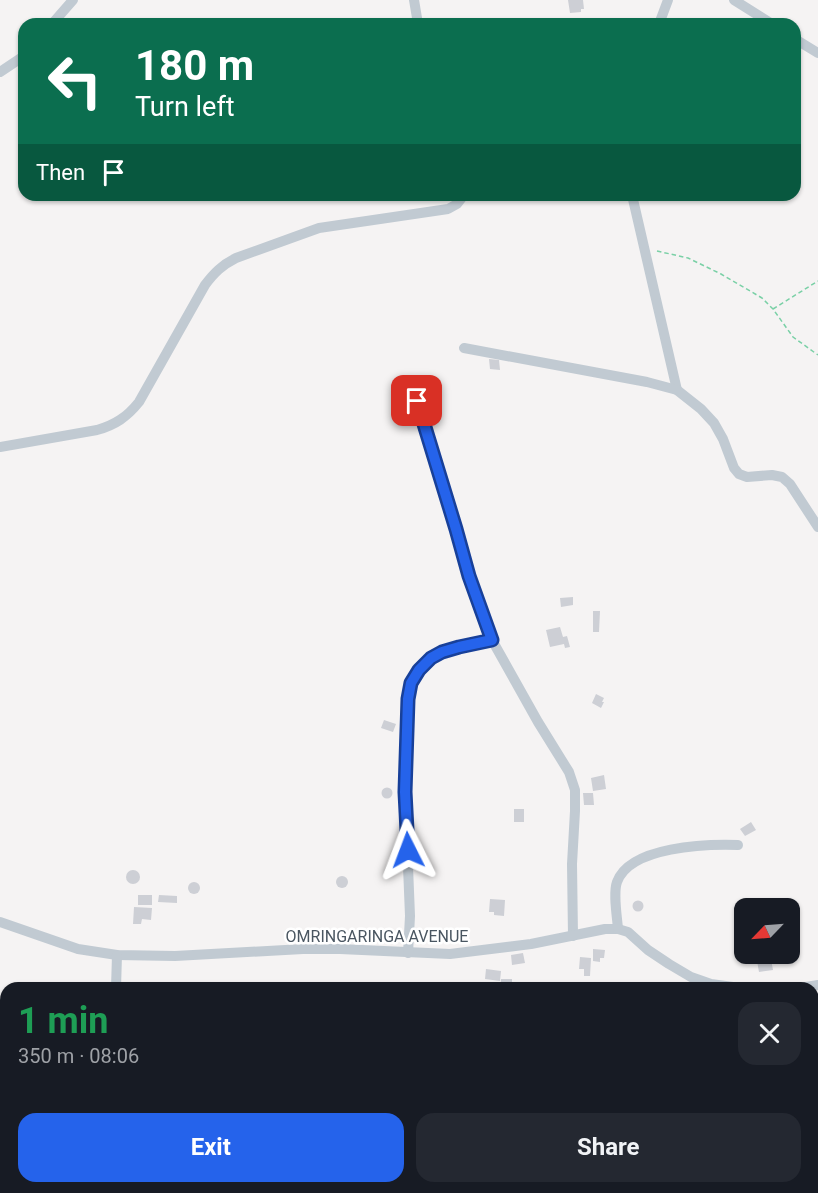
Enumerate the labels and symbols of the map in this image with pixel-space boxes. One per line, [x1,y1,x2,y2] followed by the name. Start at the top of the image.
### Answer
[391,375,442,426] pin
[376,818,440,882] position arrow
[734,898,800,964] north arrow
[286,927,468,946] street label: OMRINGARINGA AVENUE

